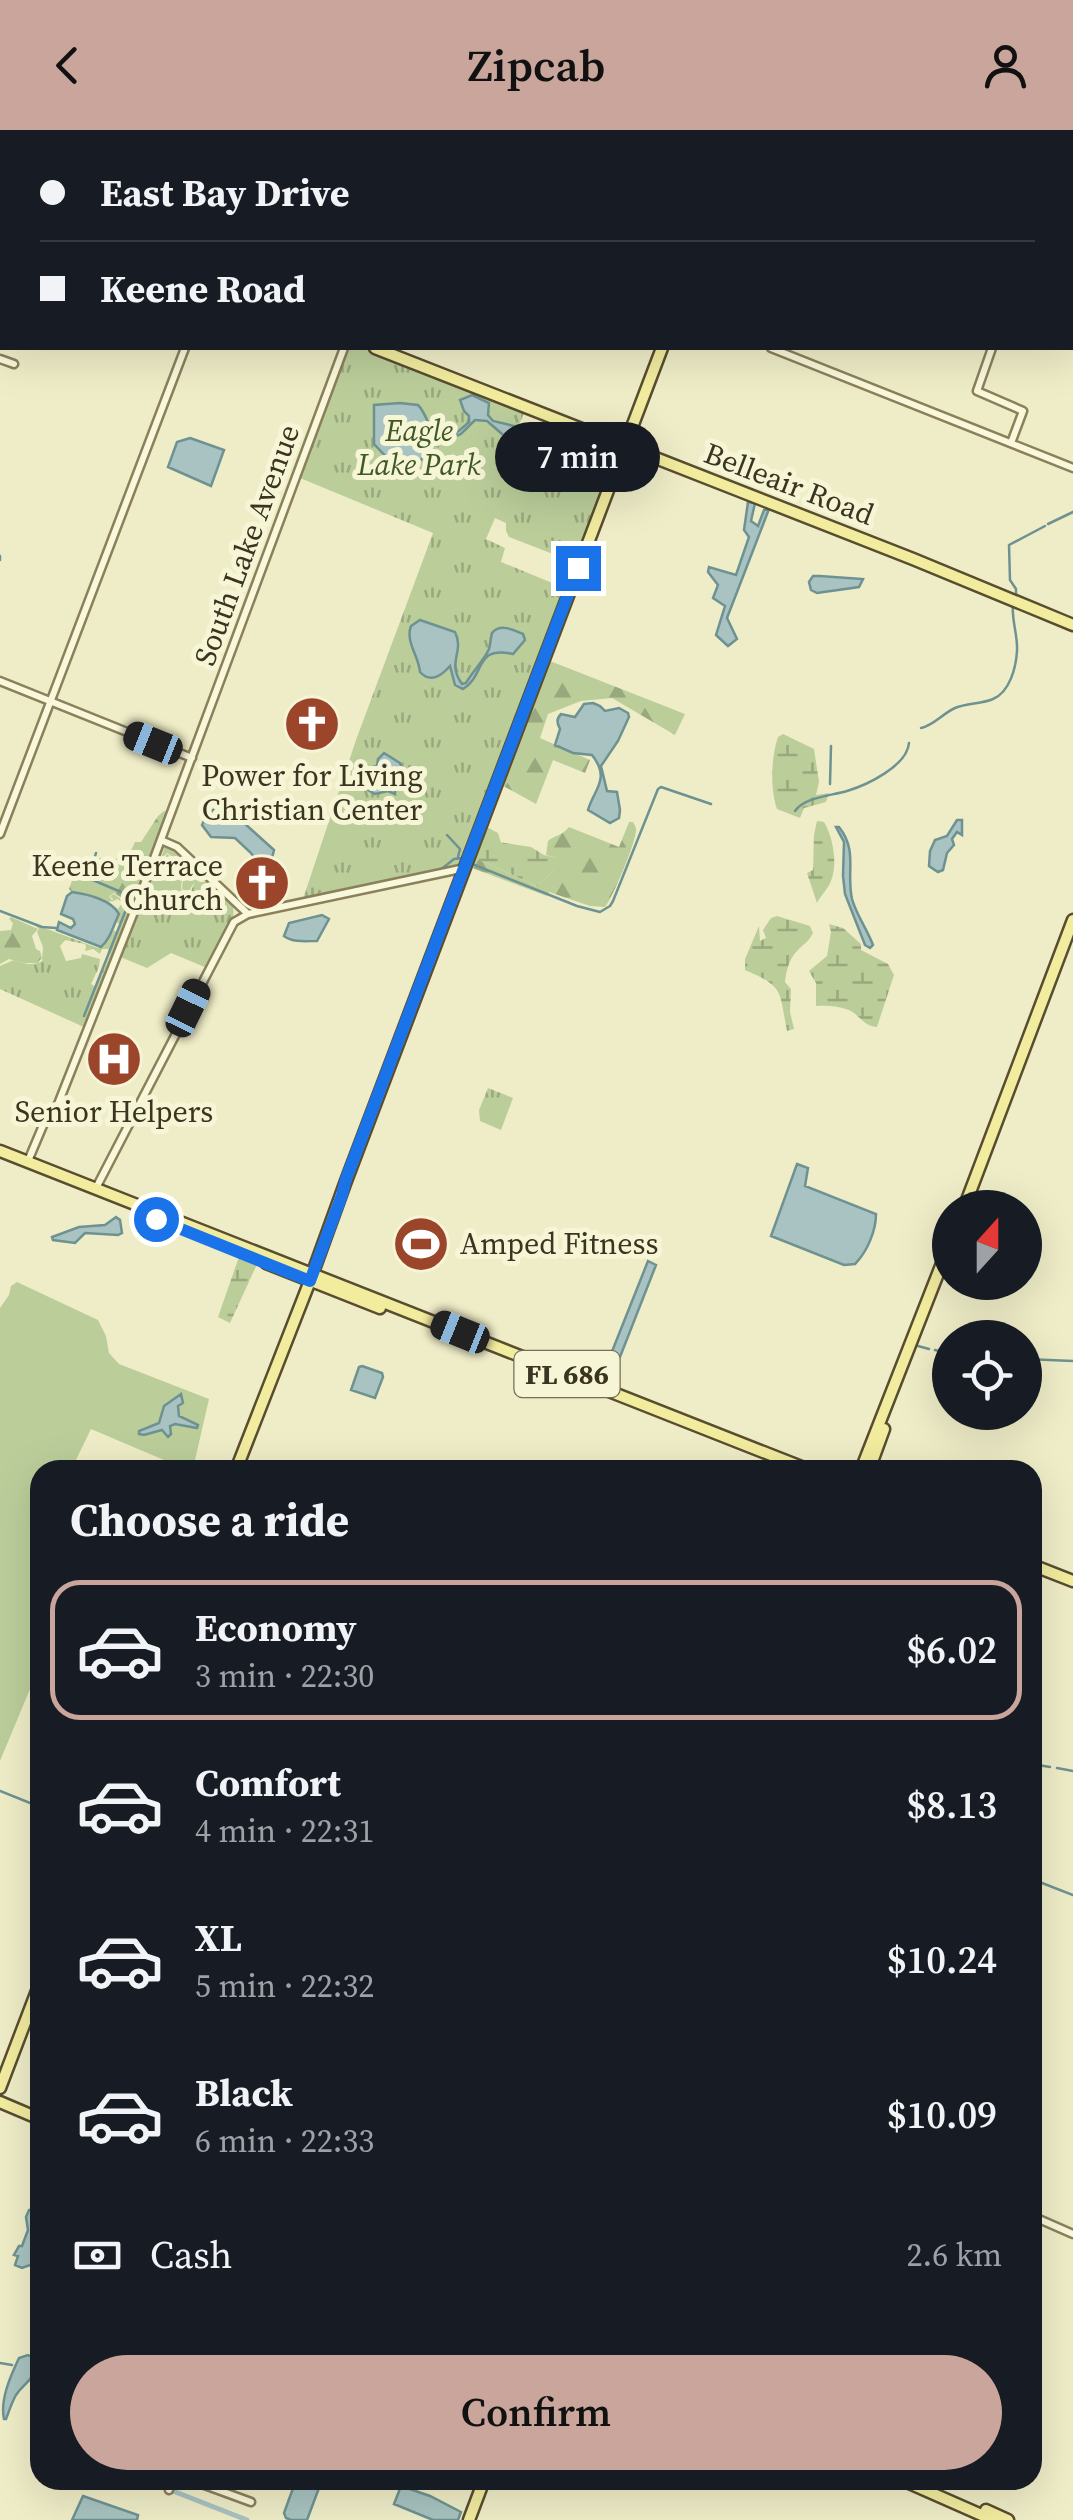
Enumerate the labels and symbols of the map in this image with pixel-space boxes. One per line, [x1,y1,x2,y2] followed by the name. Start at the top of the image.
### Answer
[356,410,481,485] park label: Eagle Lake Park
[184,419,309,671] street label: South Lake Avenue
[496,423,660,493] callout: 7 min
[698,432,880,535] street label: Belleair Road
[556,546,601,591] route end
[282,694,342,754] church icon: Power for Living Christian Center
[120,718,186,768] car
[201,755,423,830] place label: Power for Living Christian Center
[32,845,223,920] place label: Keene Terrace Church
[232,853,292,913] church icon: Keene Terrace Church
[161,974,215,1042] car
[84,1029,144,1089] hospital icon: Senior Helpers
[15,1091,213,1132] place label: Senior Helpers
[932,1190,1042,1300] north arrow
[134,1197,179,1242] route start
[391,1214,451,1274] sports icon: Amped Fitness
[460,1223,659,1264] place label: Amped Fitness
[427,1307,493,1357] car
[514,1351,620,1397] road number: FL 686

